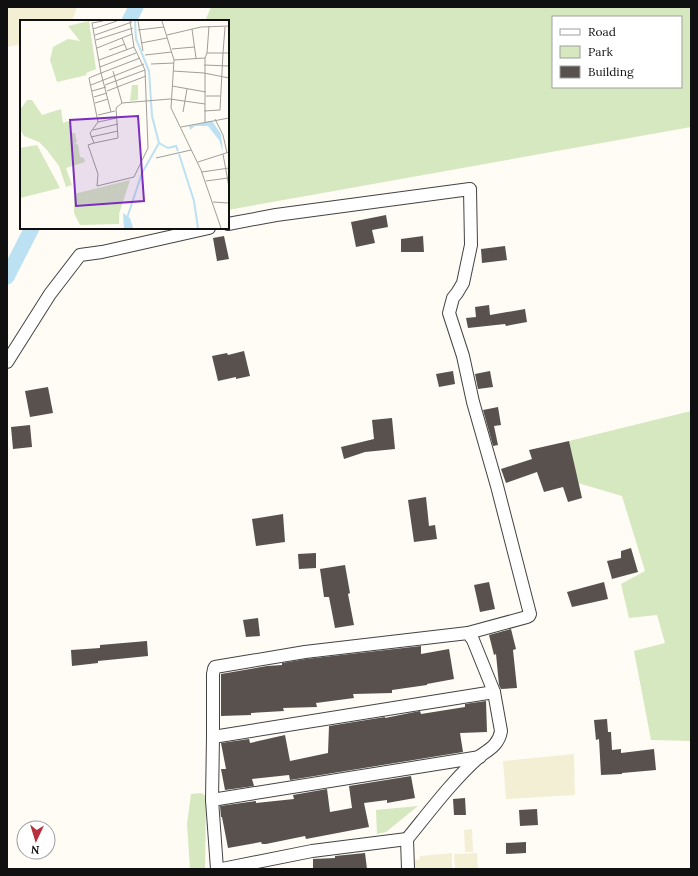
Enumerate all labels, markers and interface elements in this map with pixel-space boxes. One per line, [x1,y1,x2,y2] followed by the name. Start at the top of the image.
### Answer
[552,16,682,88] legend
[20,20,229,229] inset map
[588,24,616,39] text: Road
[588,44,614,59] text: Park
[588,64,634,79] text: Building
[16,820,56,860] north arrow
[30,843,40,857] text: N

